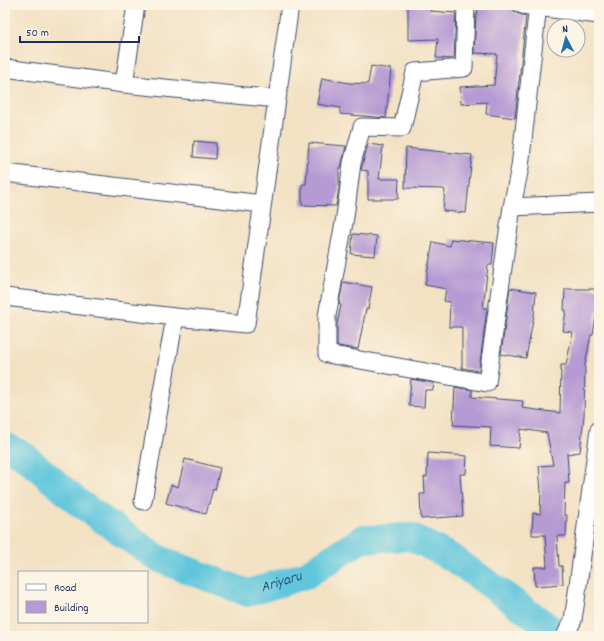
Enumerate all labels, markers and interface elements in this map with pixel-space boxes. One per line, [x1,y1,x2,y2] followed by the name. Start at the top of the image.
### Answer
[20,18,139,44] scale bar
[546,18,586,58] north arrow
[562,22,569,38] text: N
[26,25,49,42] text: 50 m
[258,565,306,599] water label: Ariyaru
[18,571,148,623] legend
[54,580,76,597] text: Road
[54,600,89,617] text: Building

